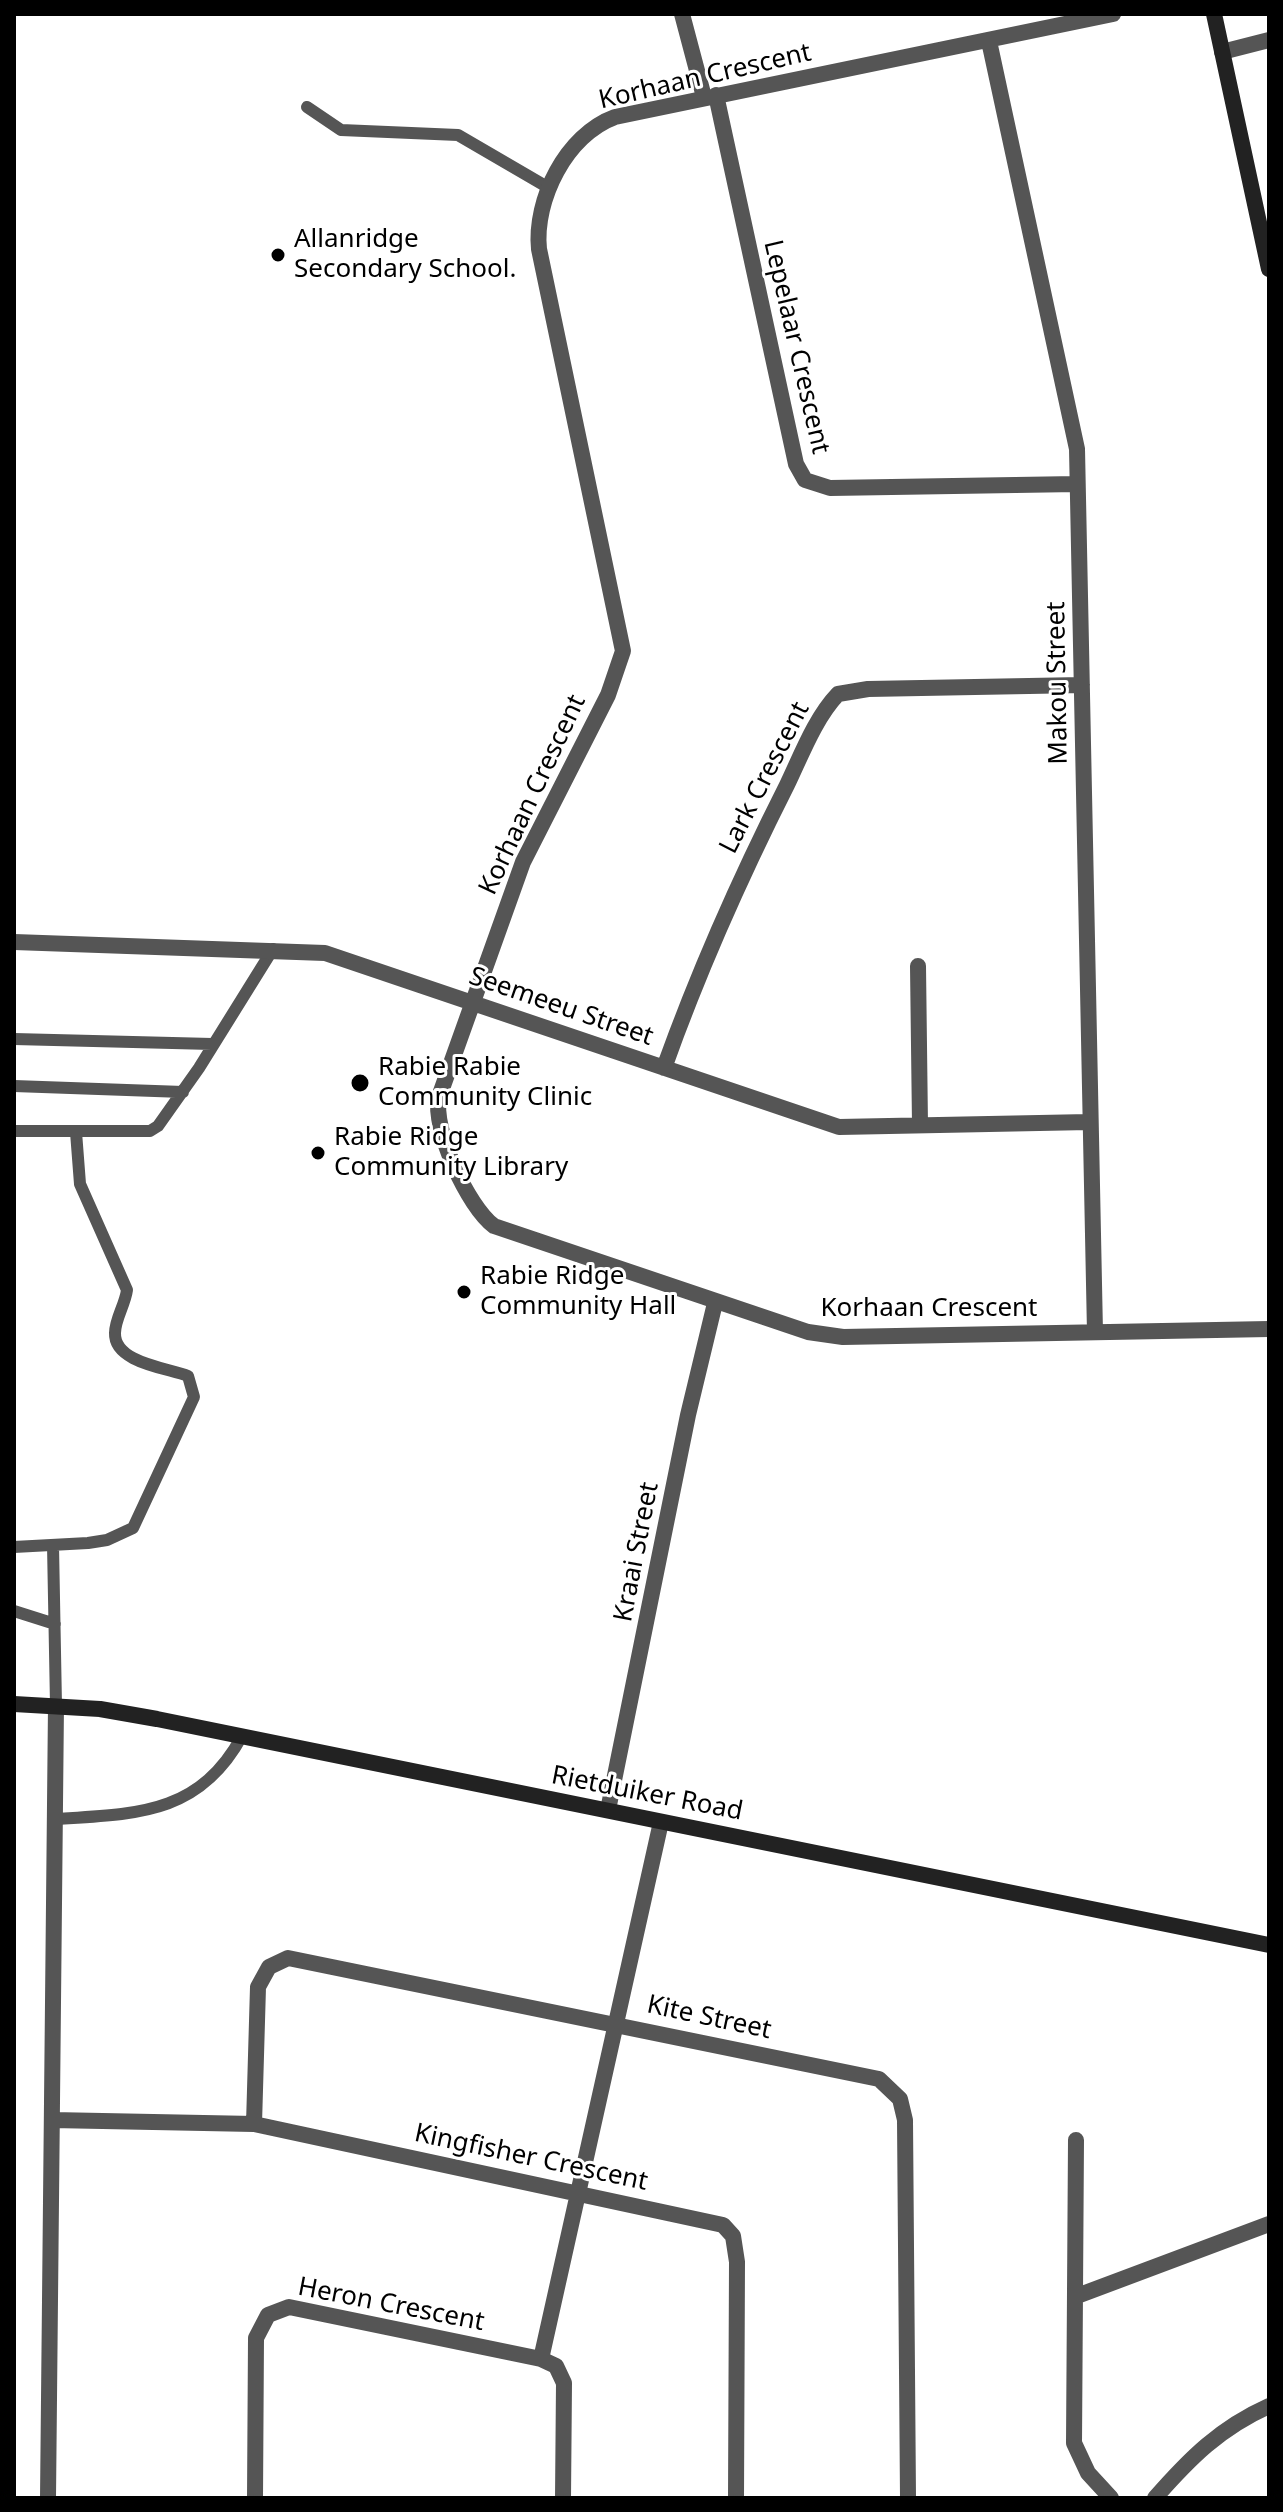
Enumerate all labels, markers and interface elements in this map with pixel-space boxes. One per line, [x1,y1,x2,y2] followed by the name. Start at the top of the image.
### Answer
[596,37,814,117] street label: Korhaan Crescent
[294,224,517,286] place label: Allanridge Secondary School.
[756,237,836,457] street label: Lepelaar Crescent
[269,246,287,264] marker: Allanridge Secondary School.
[1041,601,1075,765] street label: Makou Street
[473,690,593,900] street label: Korhaan Crescent
[713,697,817,859] street label: Lark Crescent
[465,961,657,1053] street label: Seemeeu Street
[378,1052,592,1114] place label: Rabie Rabie Community Clinic
[349,1072,371,1094] marker: Rabie Rabie Community Clinic
[334,1122,568,1184] place label: Rabie Ridge Community Library
[309,1144,327,1162] marker: Rabie Ridge Community Library
[480,1261,676,1322] place label: Rabie Ridge Community Hall
[455,1283,473,1301] marker: Rabie Ridge Community Hall
[821,1293,1037,1325] street label: Korhaan Crescent
[608,1480,666,1624] street label: Kraai Street
[549,1760,745,1828] street label: Rietduiker Road
[644,1990,774,2046] street label: Kite Street
[412,2118,650,2198] street label: Kingfisher Crescent
[295,2272,487,2338] street label: Heron Crescent

